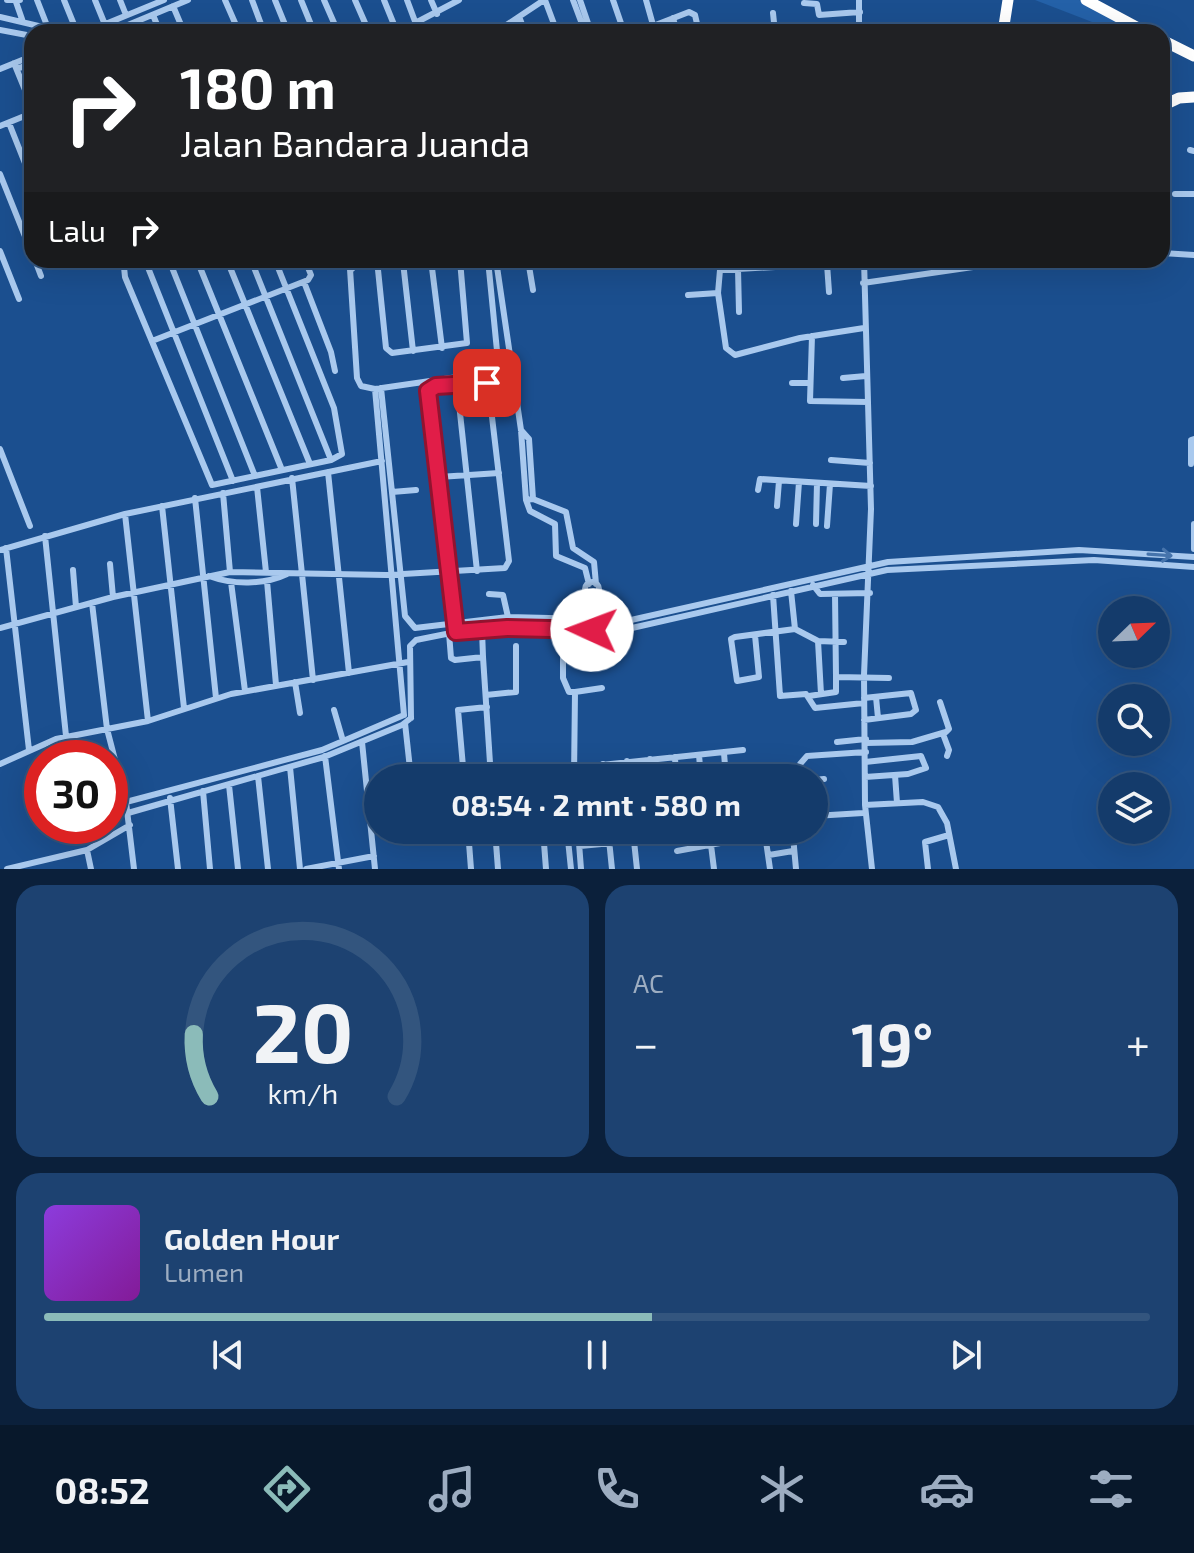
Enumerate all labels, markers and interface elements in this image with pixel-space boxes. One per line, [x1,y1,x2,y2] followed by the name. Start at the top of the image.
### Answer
[180,53,336,120] text: 180 m
[48,56,152,160] icon: right
[180,121,530,164] text: Jalan Bandara Juanda
[122,208,166,252] icon: right
[48,212,106,248] text: Lalu
[453,349,521,417] pin
[465,361,509,405] icon: arrive
[1146,548,1173,563] one-way arrow
[550,588,634,672] position arrow
[1098,596,1170,668] north arrow
[1098,596,1170,844] map controls
[1098,684,1170,756] button: search
[24,740,128,844] speed limit sign: 30
[1098,772,1170,844] button: layers
[451,786,741,822] text: 08:54 · 2 mnt · 580 m
[633,967,664,998] text: AC
[252,980,353,1080] text: 20
[851,1007,933,1079] text: 19°
[633,1016,659,1069] text: −
[1126,1016,1150,1069] text: +
[267,1075,338,1110] text: km/h
[164,1220,339,1256] text: Golden Hour
[164,1256,244,1287] text: Lumen
[206,1333,250,1377] icon: previous
[575,1333,619,1377] icon: pause
[944,1333,988,1377] icon: next
[259,1461,315,1517] icon: directions
[424,1461,480,1517] icon: music
[589,1461,645,1517] icon: phone
[754,1461,810,1517] icon: climate
[919,1461,975,1517] icon: car
[1083,1461,1139,1517] icon: filters
[54,1468,150,1511] text: 08:52

